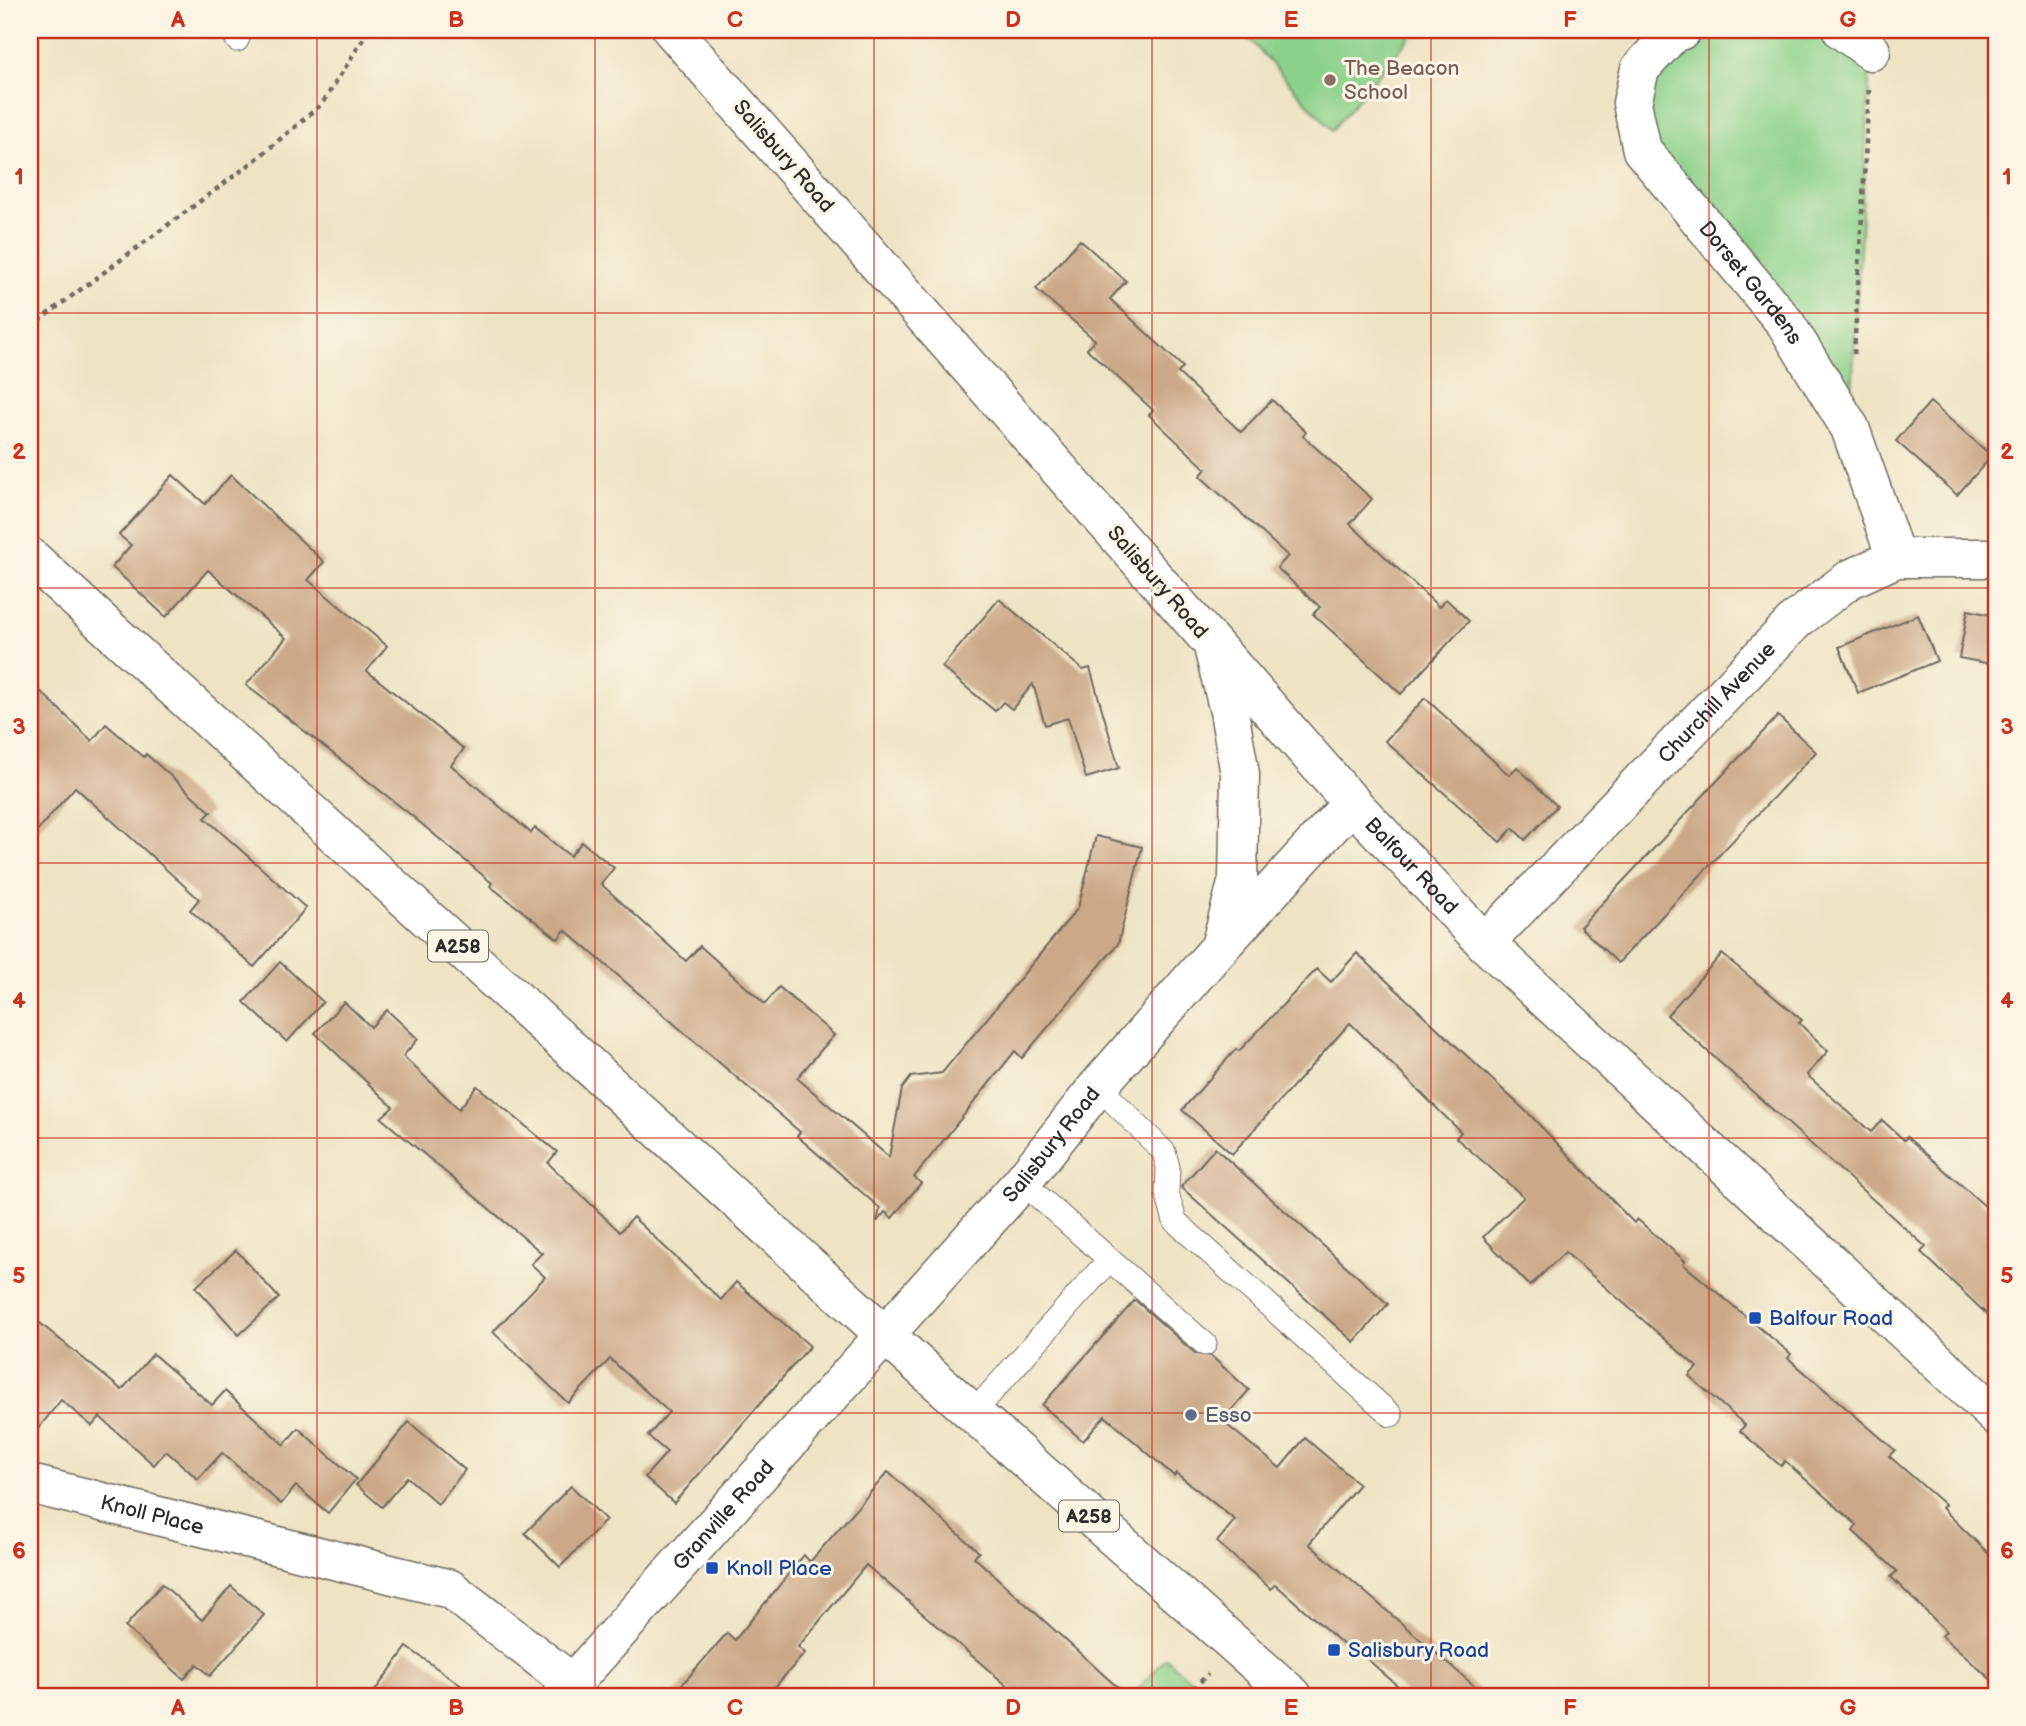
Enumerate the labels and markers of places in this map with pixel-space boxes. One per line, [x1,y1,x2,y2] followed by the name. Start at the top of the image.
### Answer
[1344,56,1459,105] place label: The Beacon School
[1322,72,1338,88] marker: The Beacon School
[1769,1306,1893,1331] place label: Balfour Road
[1747,1310,1763,1326] marker: Balfour Road
[1205,1403,1252,1428] place label: Esso
[1183,1407,1199,1423] marker: Esso
[726,1556,832,1581] place label: Knoll Place
[704,1560,720,1576] marker: Knoll Place
[1348,1638,1489,1663] place label: Salisbury Road
[1326,1642,1342,1658] marker: Salisbury Road

